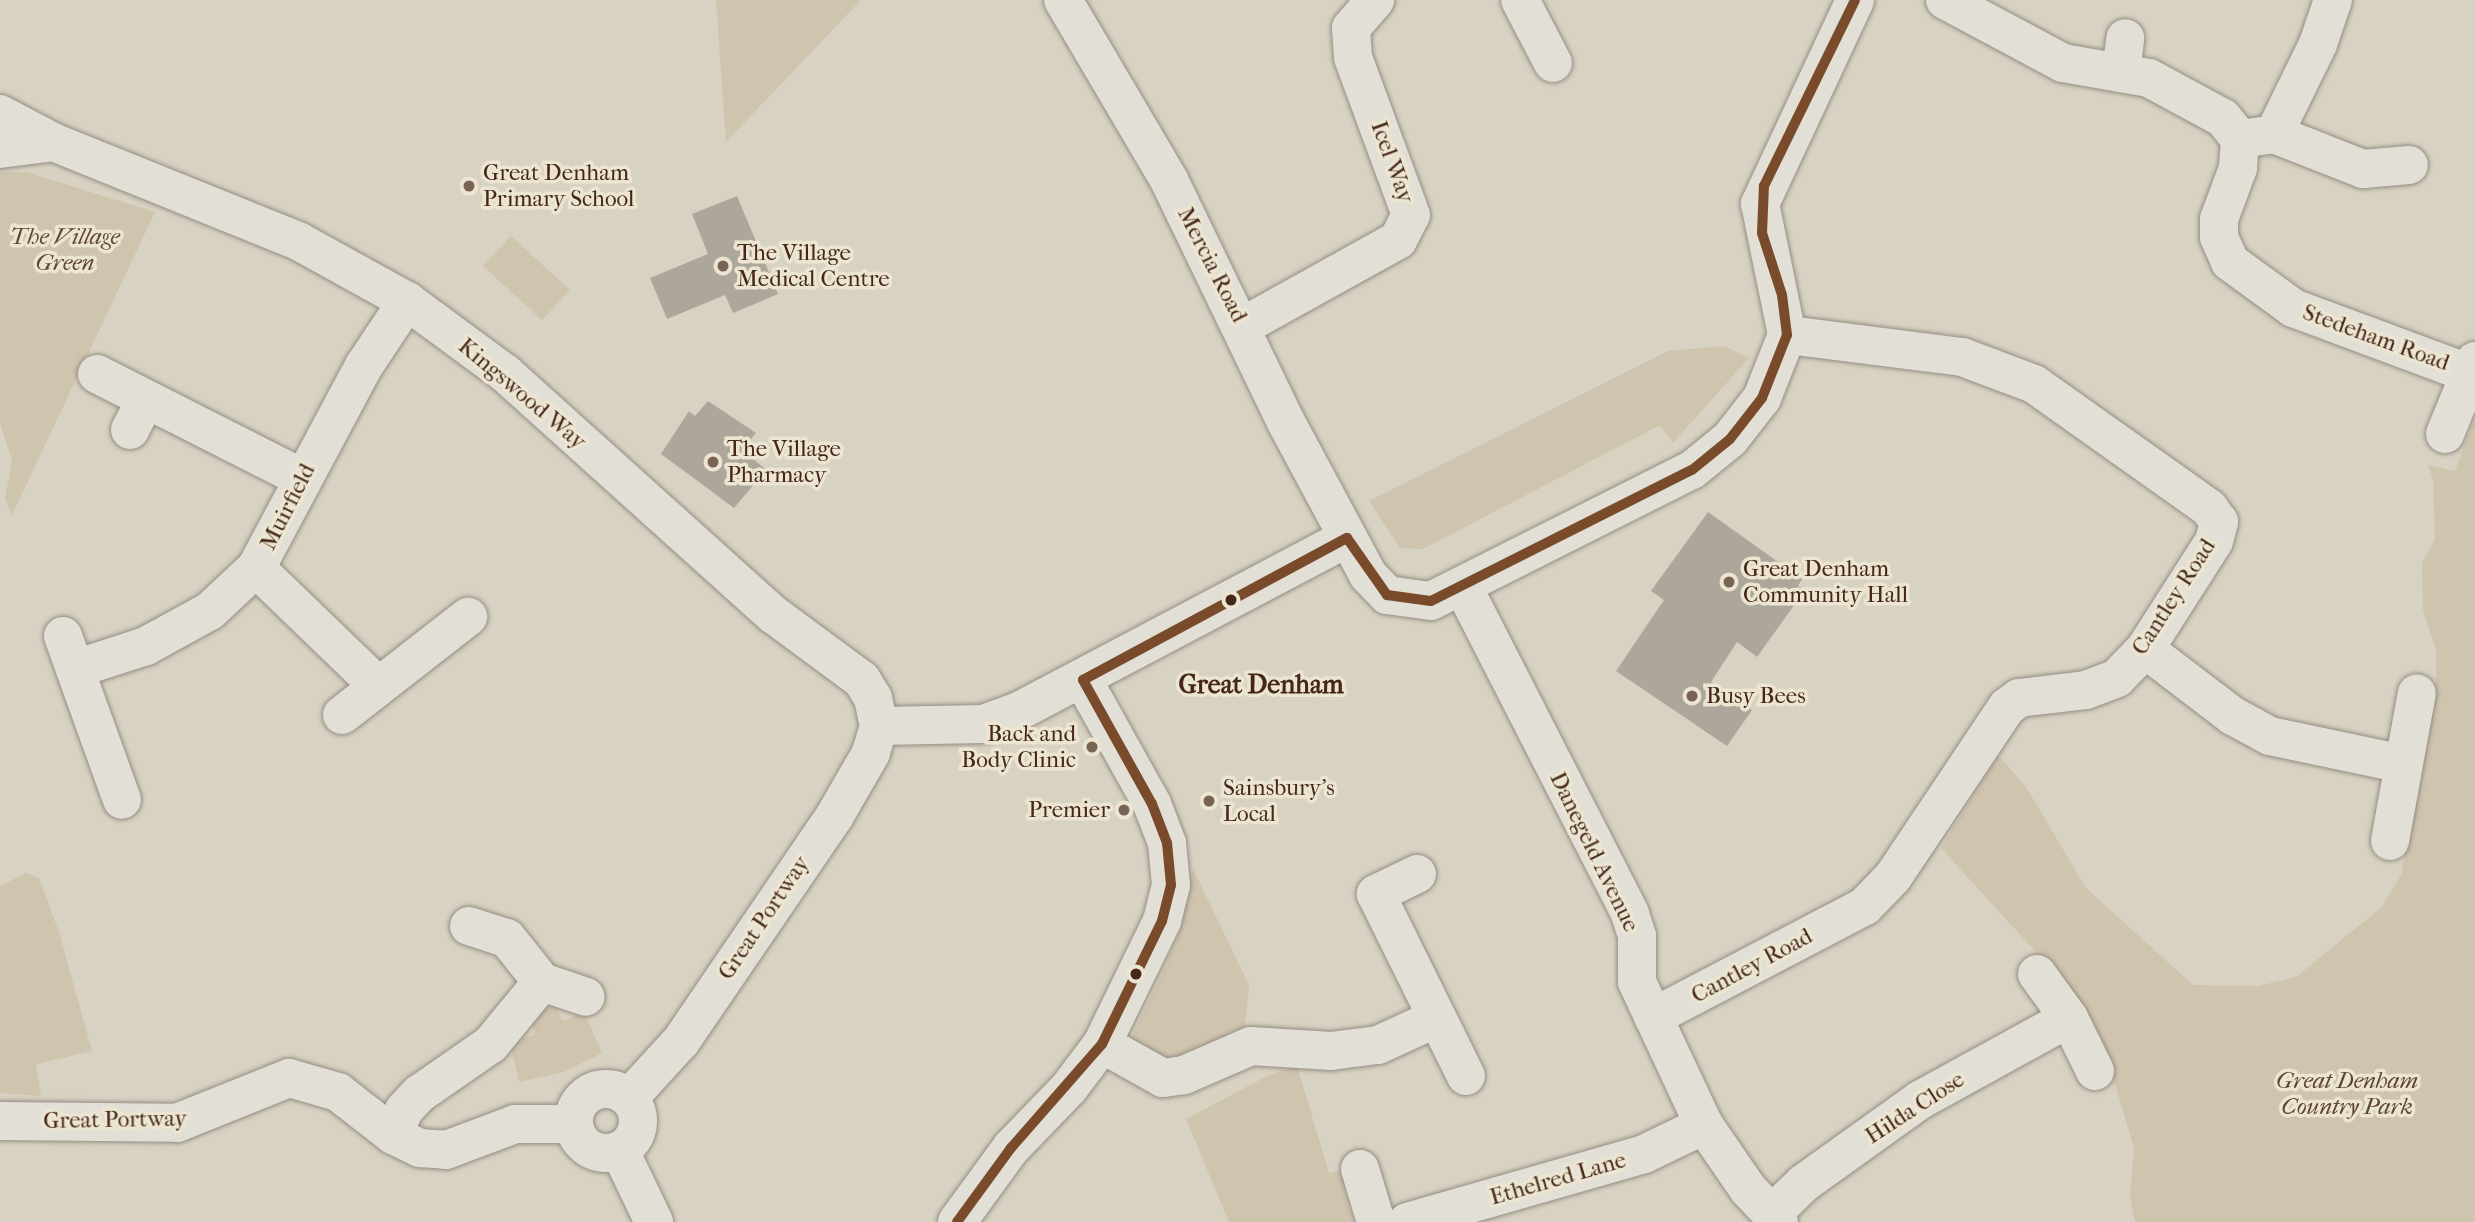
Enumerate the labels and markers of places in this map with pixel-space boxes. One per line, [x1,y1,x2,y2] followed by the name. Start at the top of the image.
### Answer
[483,159,634,213] place label: Great Denham Primary School
[461,178,477,194] marker: Great Denham Primary School
[737,239,890,293] place label: The Village Medical Centre
[715,258,731,274] marker: The Village Medical Centre
[727,435,841,489] place label: The Village Pharmacy
[705,454,721,470] marker: The Village Pharmacy
[1743,555,1908,609] place label: Great Denham Community Hall
[1721,574,1737,590] marker: Great Denham Community Hall
[1224,593,1238,607] unlabelled marker
[1706,682,1806,710] place label: Busy Bees
[1684,688,1700,704] marker: Busy Bees
[961,720,1076,774] place label: Back and Body Clinic
[1082,737,1102,757] marker: Back and Body Clinic
[1223,774,1335,828] place label: Sainsbury's Local
[1201,793,1217,809] marker: Sainsbury's Local
[1028,796,1110,824] place label: Premier
[1116,802,1132,818] marker: Premier
[1129,967,1143,981] unlabelled marker

